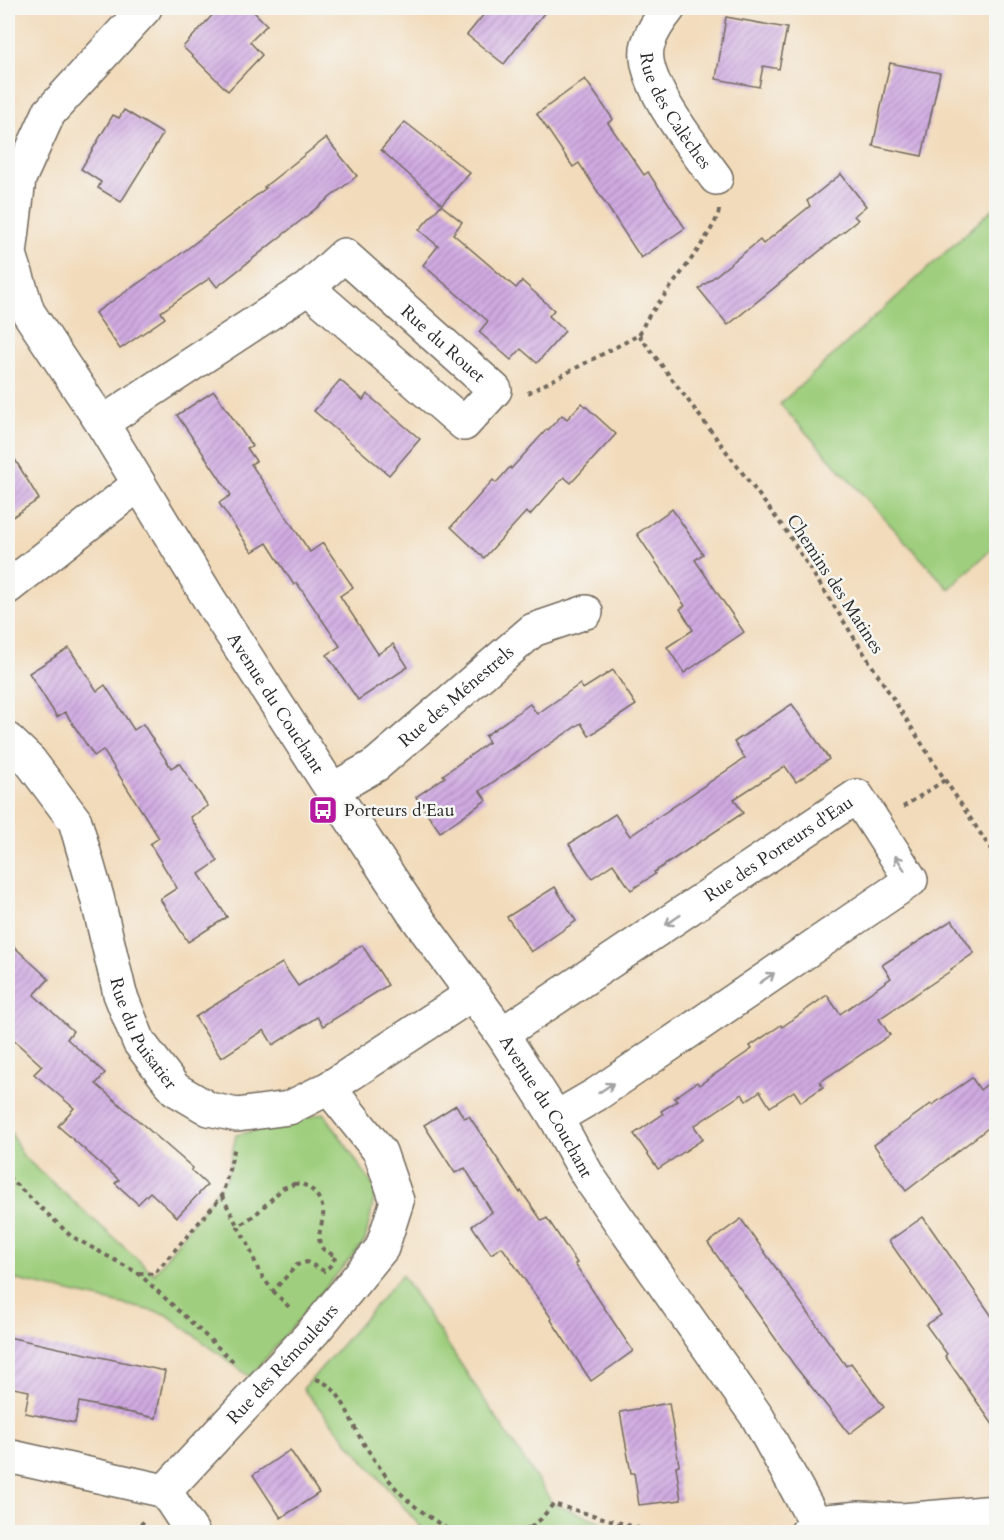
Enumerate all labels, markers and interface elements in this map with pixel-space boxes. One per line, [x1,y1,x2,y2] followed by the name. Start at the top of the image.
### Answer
[634,51,718,174] street label: Rue des Calèches
[395,299,491,388] street label: Rue du Rouet
[780,509,890,659] street label: Chemins des Matines
[221,628,331,778] street label: Avenue du Couchant
[393,640,519,753] street label: Rue des Ménestrels
[699,789,858,908] street label: Rue des Porteurs d'Eau
[307,794,339,826] bus stop icon: Porteurs d'Eau
[344,798,455,823] place label: Porteurs d'Eau
[894,855,906,872] one-way arrow
[665,913,682,926] one-way arrow
[759,972,775,984] one-way arrow
[104,975,184,1095] street label: Rue du Puisatier
[493,1030,599,1183] street label: Avenue du Couchant
[597,1082,614,1094] one-way arrow
[221,1298,344,1429] street label: Rue des Rémouleurs

